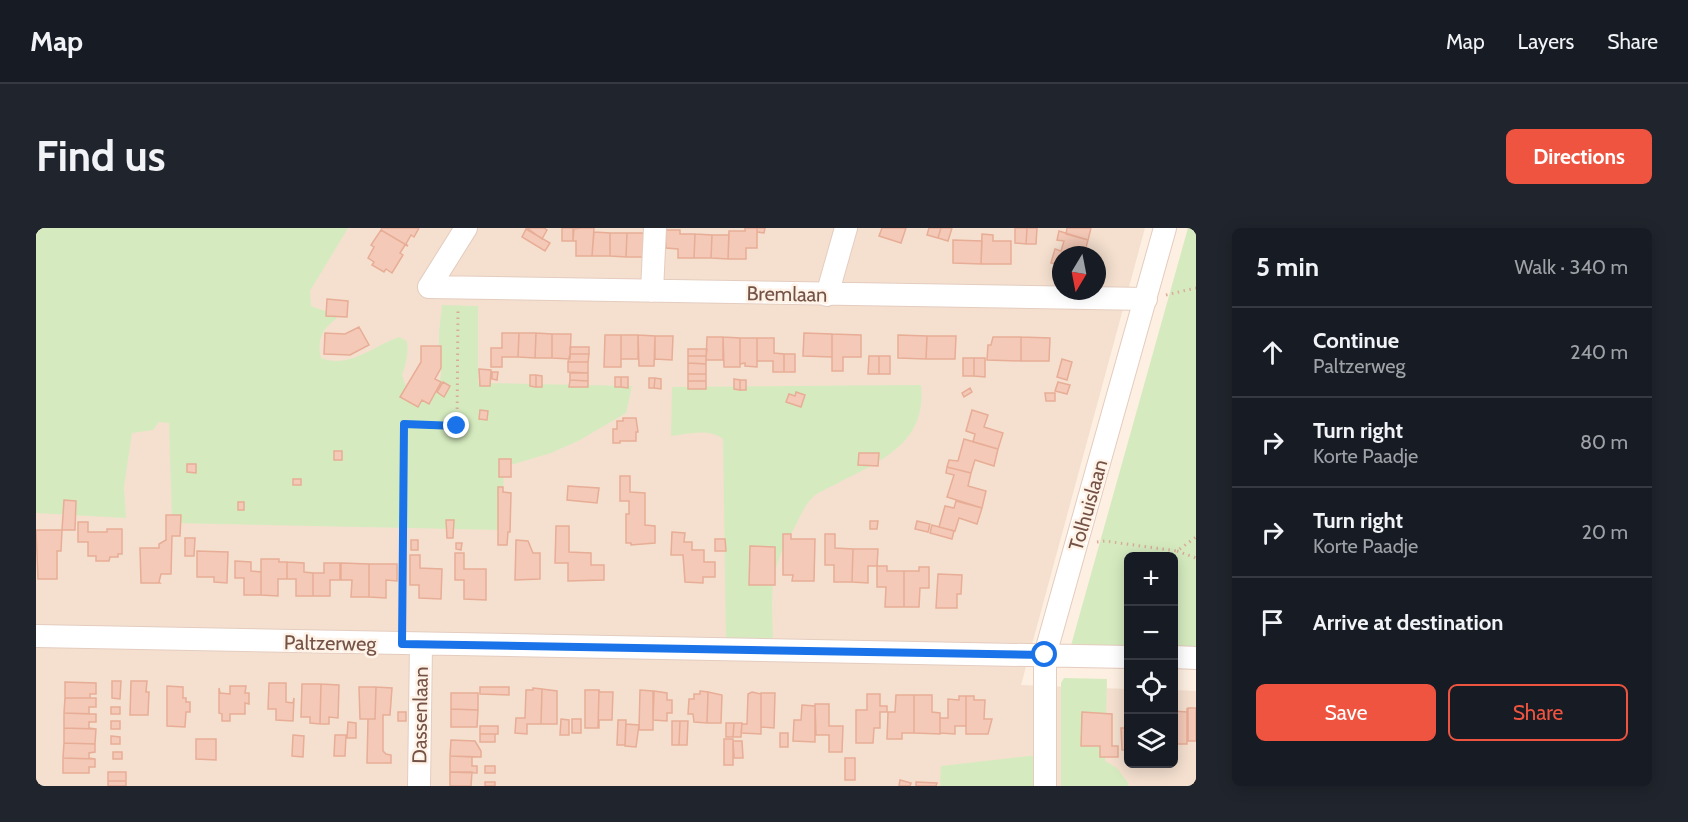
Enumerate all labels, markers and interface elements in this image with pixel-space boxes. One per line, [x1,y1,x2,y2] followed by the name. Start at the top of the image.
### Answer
[30,24,83,58] text: Map
[1446,29,1485,54] text: Map
[1518,29,1574,54] text: Layers
[1607,29,1658,54] text: Share
[1506,129,1652,184] button: Directions
[36,130,165,182] text: Find us
[1052,246,1106,300] north arrow
[1256,251,1319,283] text: 5 min
[1514,255,1628,279] text: Walk · 340 m
[746,281,828,307] street label: Bremlaan
[1313,327,1399,354] text: Continue
[1256,336,1289,369] icon: ahead
[1570,340,1628,364] text: 240 m
[1313,354,1405,378] text: Paltzerweg
[443,412,469,438] route end
[1313,417,1403,444] text: Turn right
[1256,426,1289,459] icon: right
[1580,430,1628,454] text: 80 m
[1313,444,1418,468] text: Korte Paadje
[1064,457,1112,553] street label: Tolhuislaan
[1313,507,1403,534] text: Turn right
[1256,516,1289,549] icon: right
[1582,520,1628,544] text: 20 m
[1313,534,1418,558] text: Korte Paadje
[1124,552,1178,768] map controls
[1124,552,1178,606] button: +
[1124,606,1178,660] button: −
[1256,606,1289,639] icon: arrive
[1313,609,1503,636] text: Arrive at destination
[284,630,377,656] street label: Paltzerweg
[1031,641,1057,667] route start
[1124,660,1178,714] button: locate
[407,666,433,764] street label: Dassenlaan
[1256,684,1436,741] button: Save
[1448,684,1628,741] button: Share
[1124,714,1178,768] button: layers

